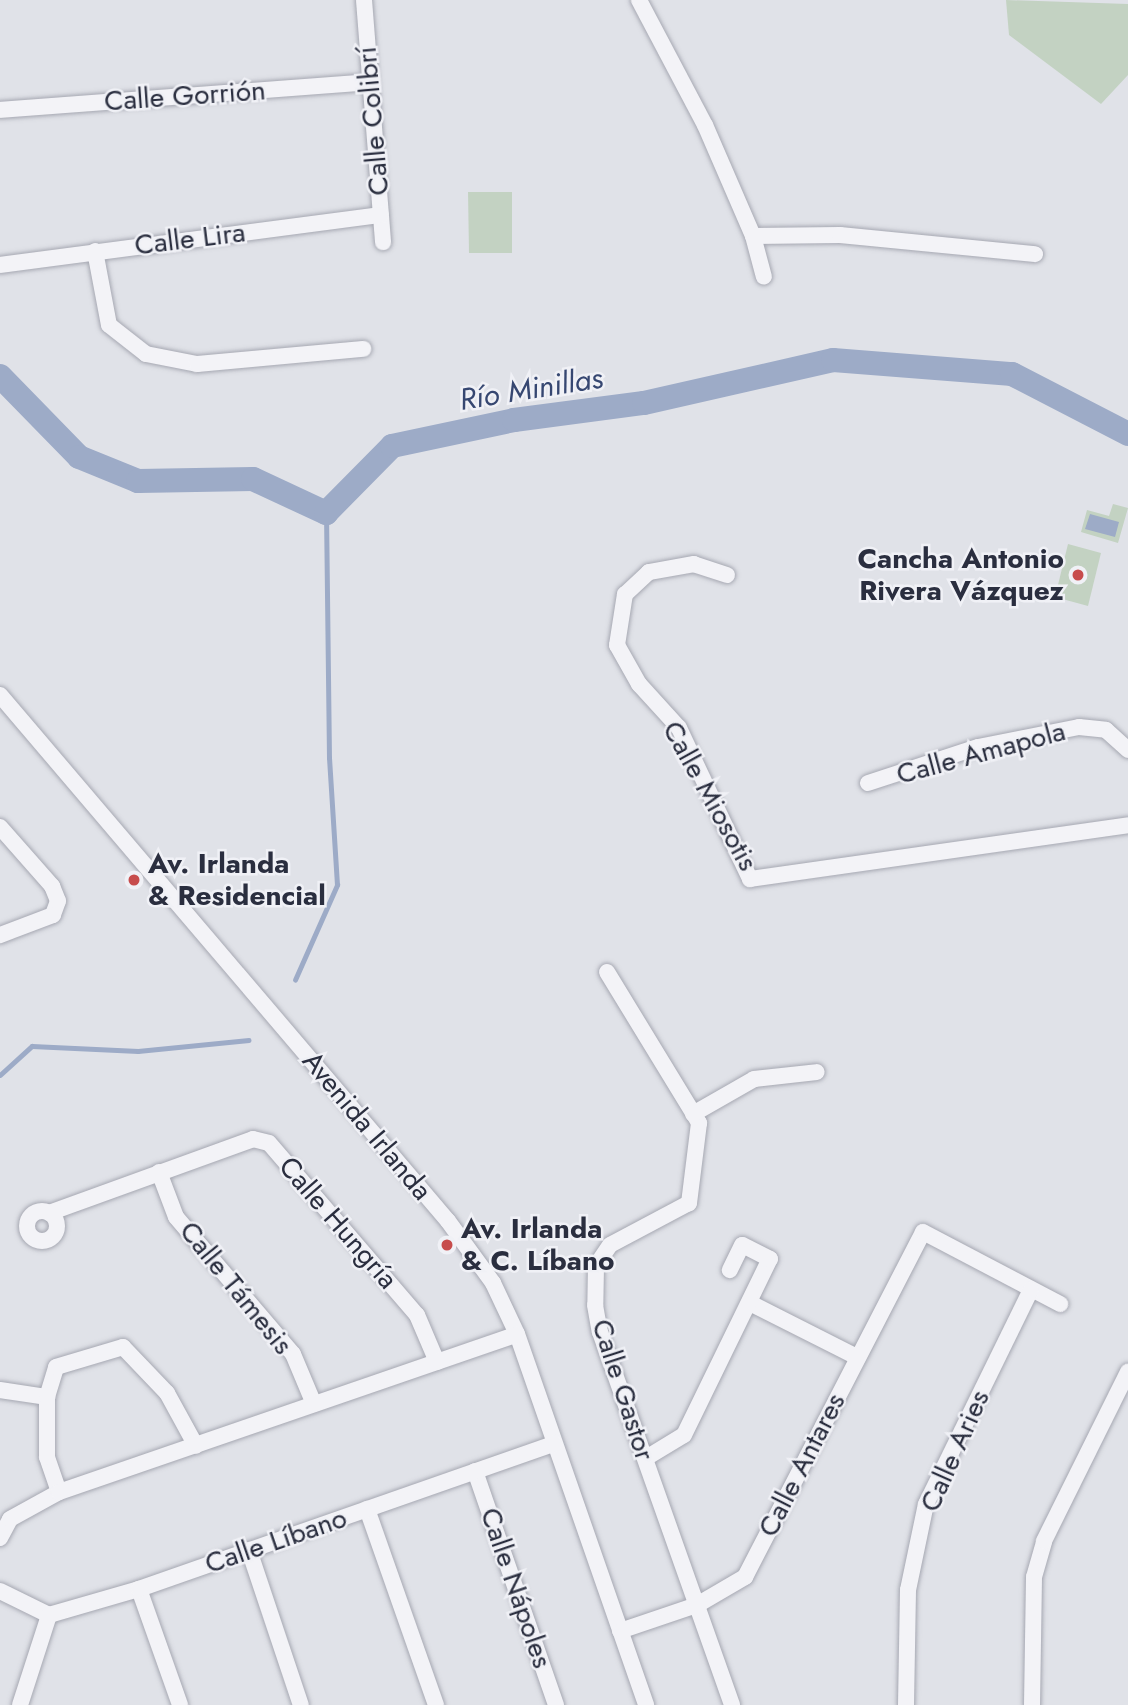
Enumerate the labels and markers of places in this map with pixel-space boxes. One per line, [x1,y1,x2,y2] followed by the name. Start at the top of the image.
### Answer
[857,542,1064,608] place label: Cancha Antonio Rivera Vázquez
[1070,567,1086,583] marker: Cancha Antonio Rivera Vázquez
[148,847,326,913] place label: Av. Irlanda & Residencial
[126,872,142,888] marker: Av. Irlanda & Residencial
[461,1212,615,1278] place label: Av. Irlanda & C. Líbano
[439,1237,455,1253] marker: Av. Irlanda & C. Líbano

